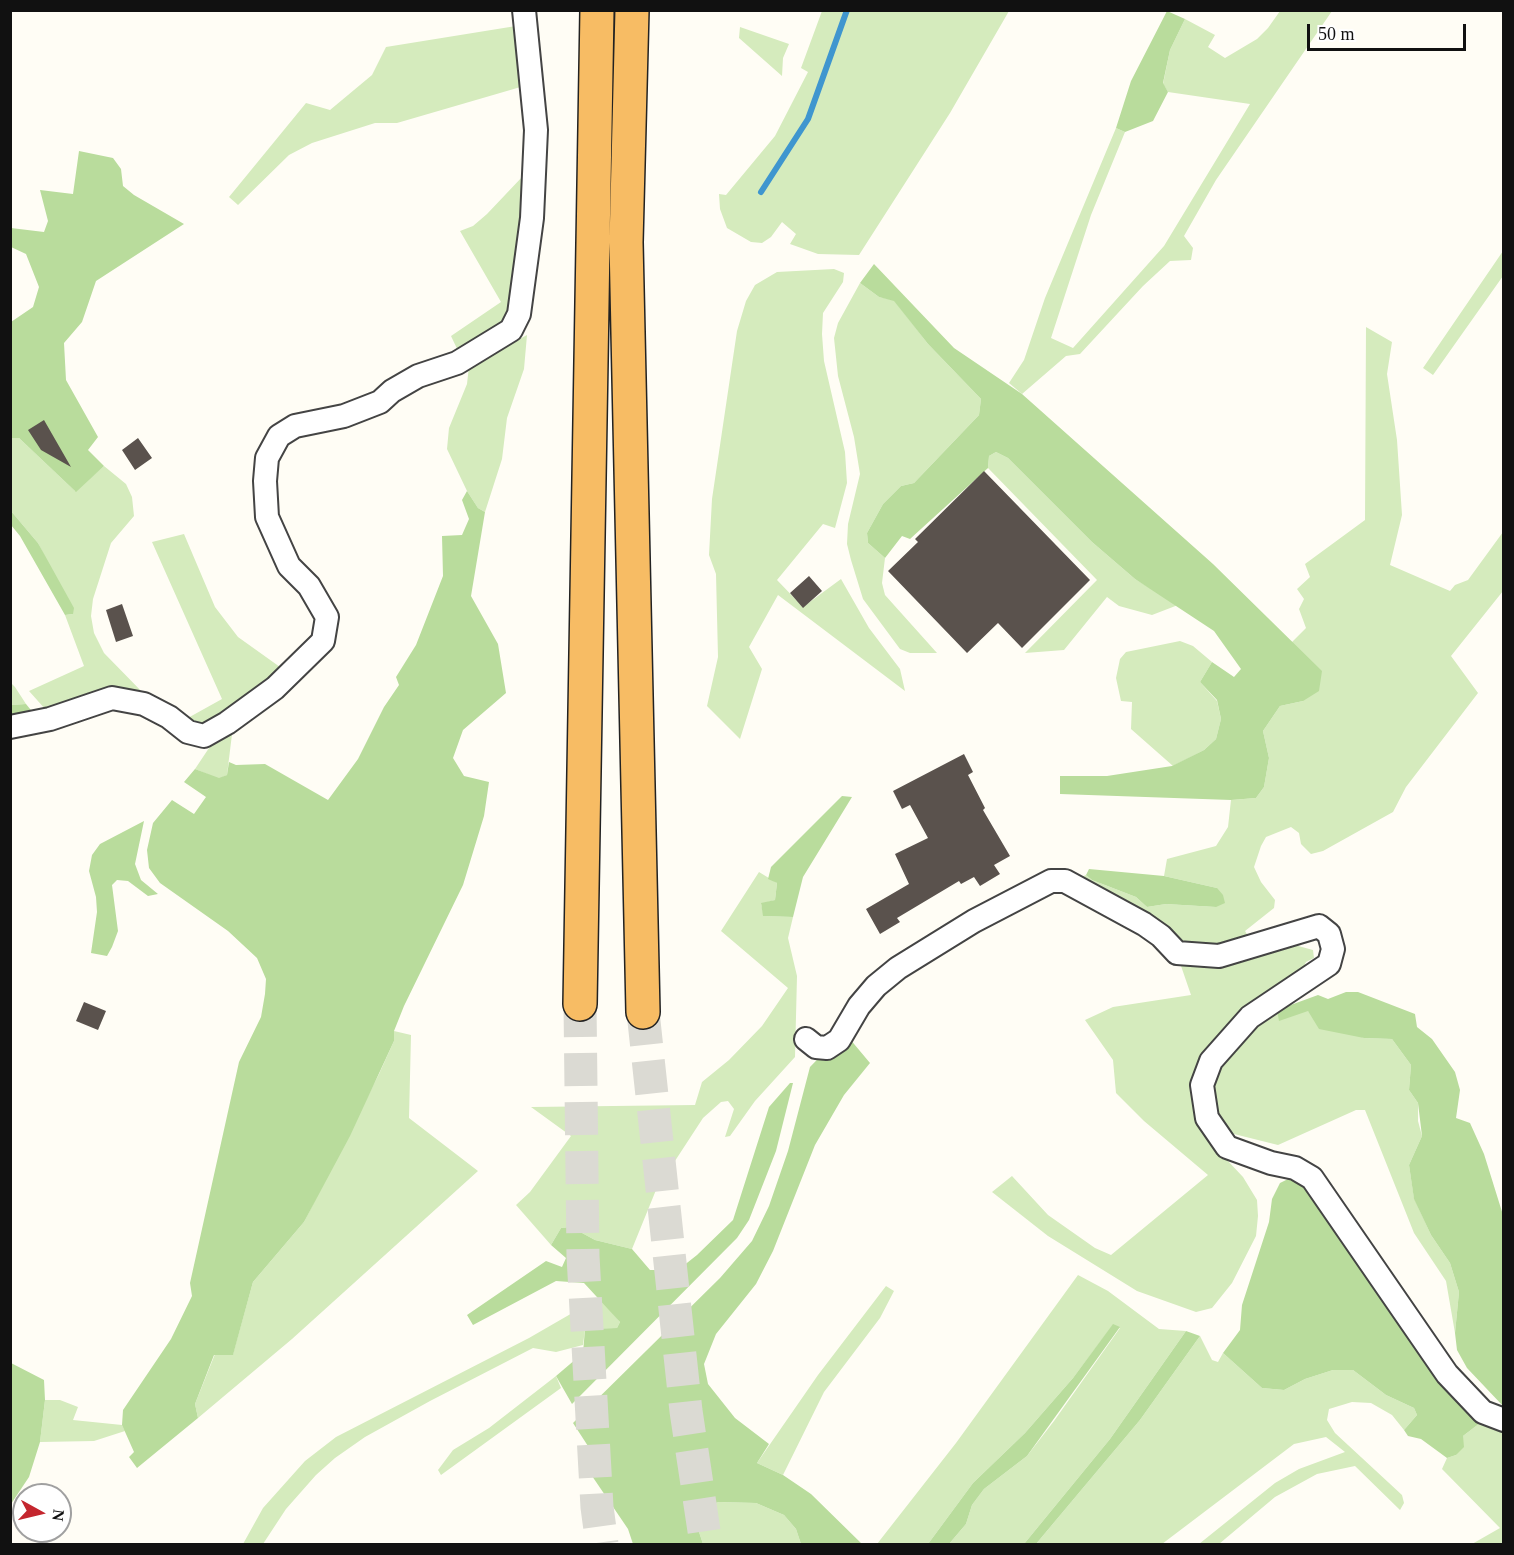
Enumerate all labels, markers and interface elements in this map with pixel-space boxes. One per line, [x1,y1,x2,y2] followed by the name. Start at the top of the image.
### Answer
[1310,12,1469,50] scale bar
[1318,24,1355,44] text: 50 m
[12,1483,72,1543] north arrow
[49,1508,68,1522] text: N

